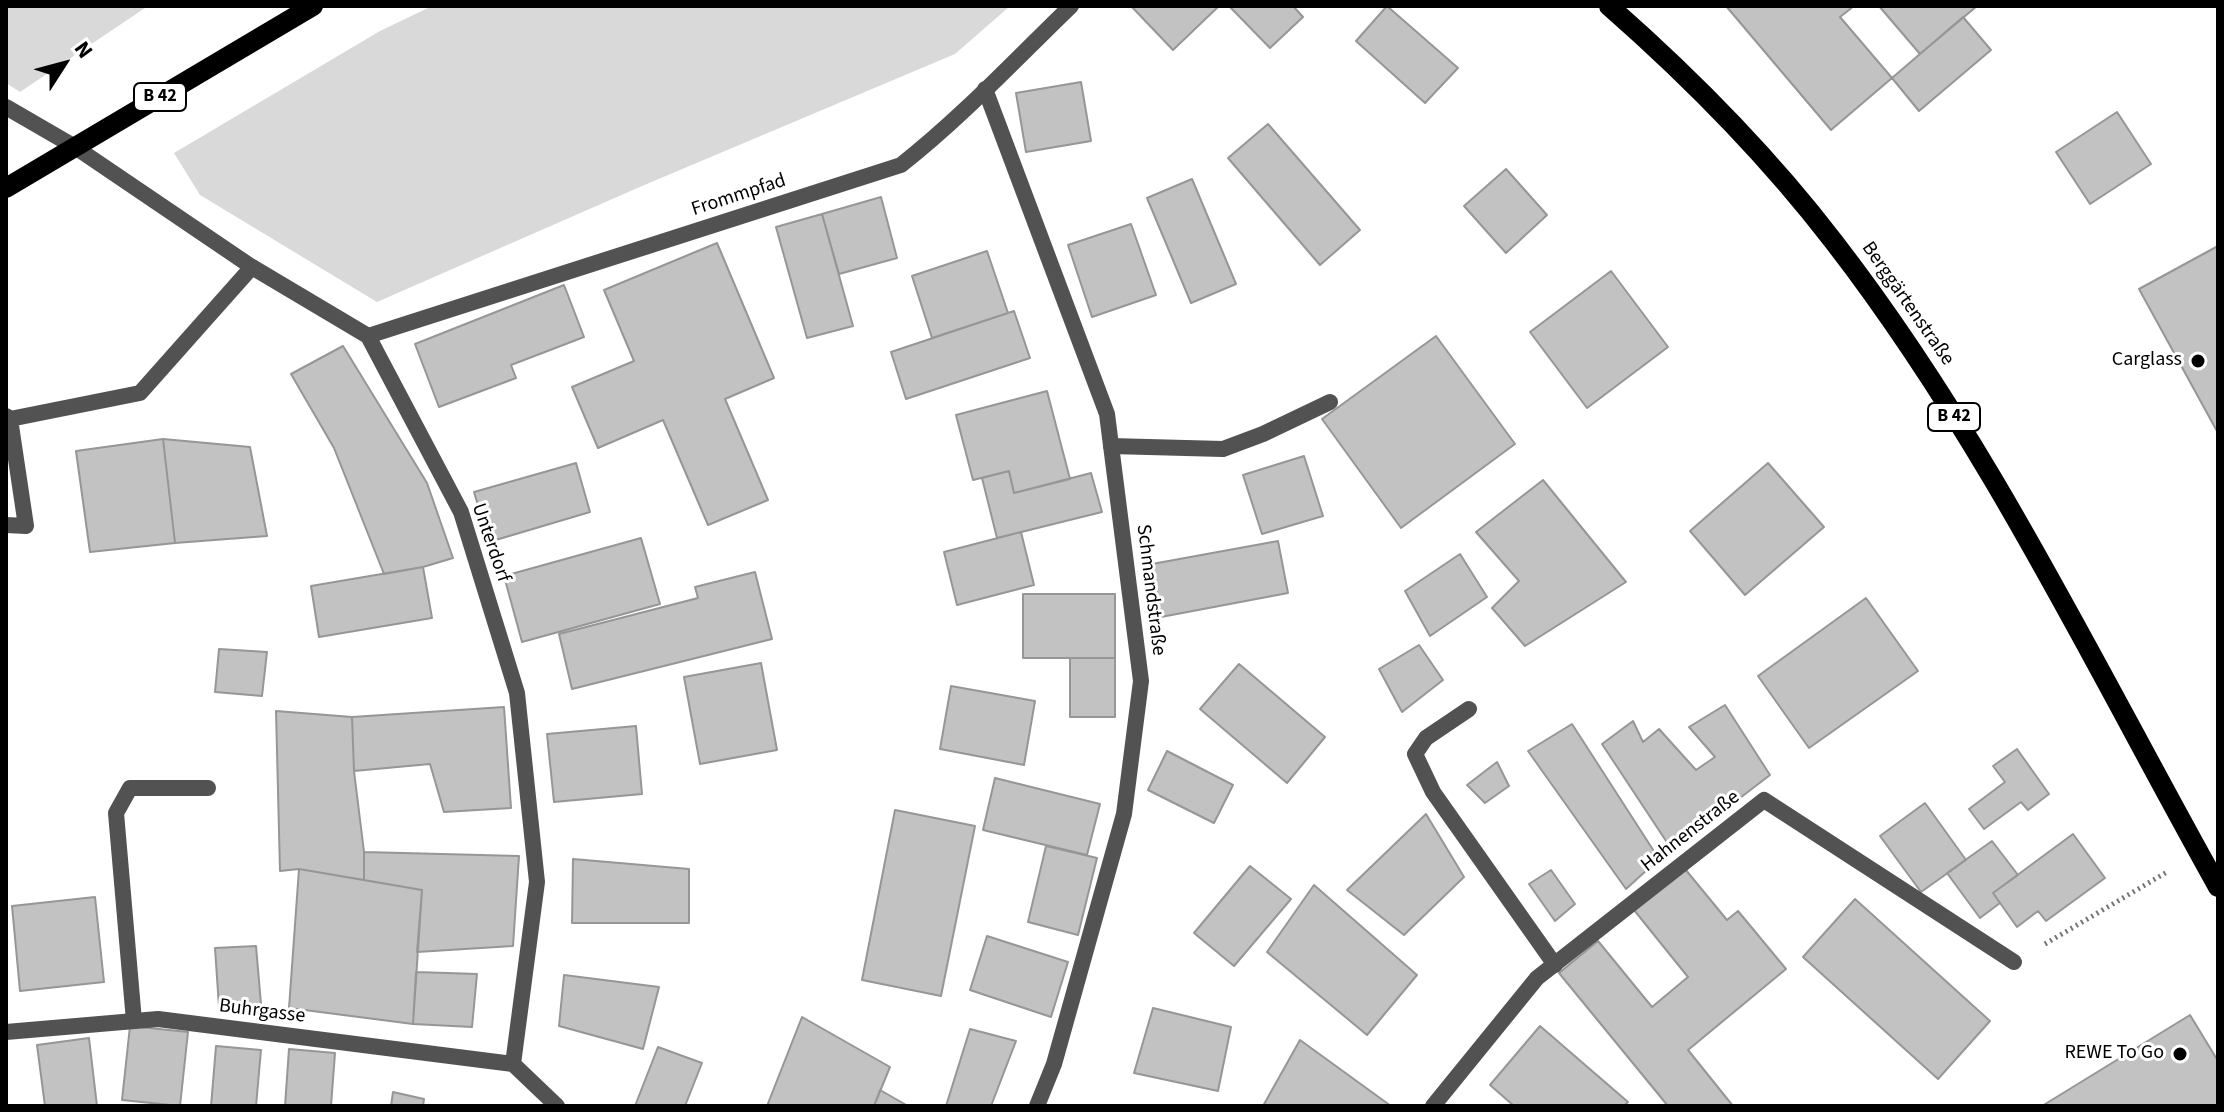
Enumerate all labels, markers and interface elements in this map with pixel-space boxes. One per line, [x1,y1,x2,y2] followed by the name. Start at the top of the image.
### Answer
[24,24,104,104] north arrow
[66,35,101,65] text: N
[134,83,186,111] road number: B 42
[689,169,789,223] street label: Frommpfad
[1855,238,1959,370] street label: Berggärtenstraße
[2112,349,2182,373] place label: Carglass
[2189,352,2207,370] marker: Carglass
[1928,403,1980,431] road number: B 42
[465,500,515,586] street label: Unterdorf
[1130,523,1170,657] street label: Schmandstraße
[1637,786,1745,878] street label: Hahnenstraße
[217,995,307,1029] street label: Buhrgasse
[2064,1042,2164,1066] place label: REWE To Go
[2171,1045,2189,1063] marker: REWE To Go

